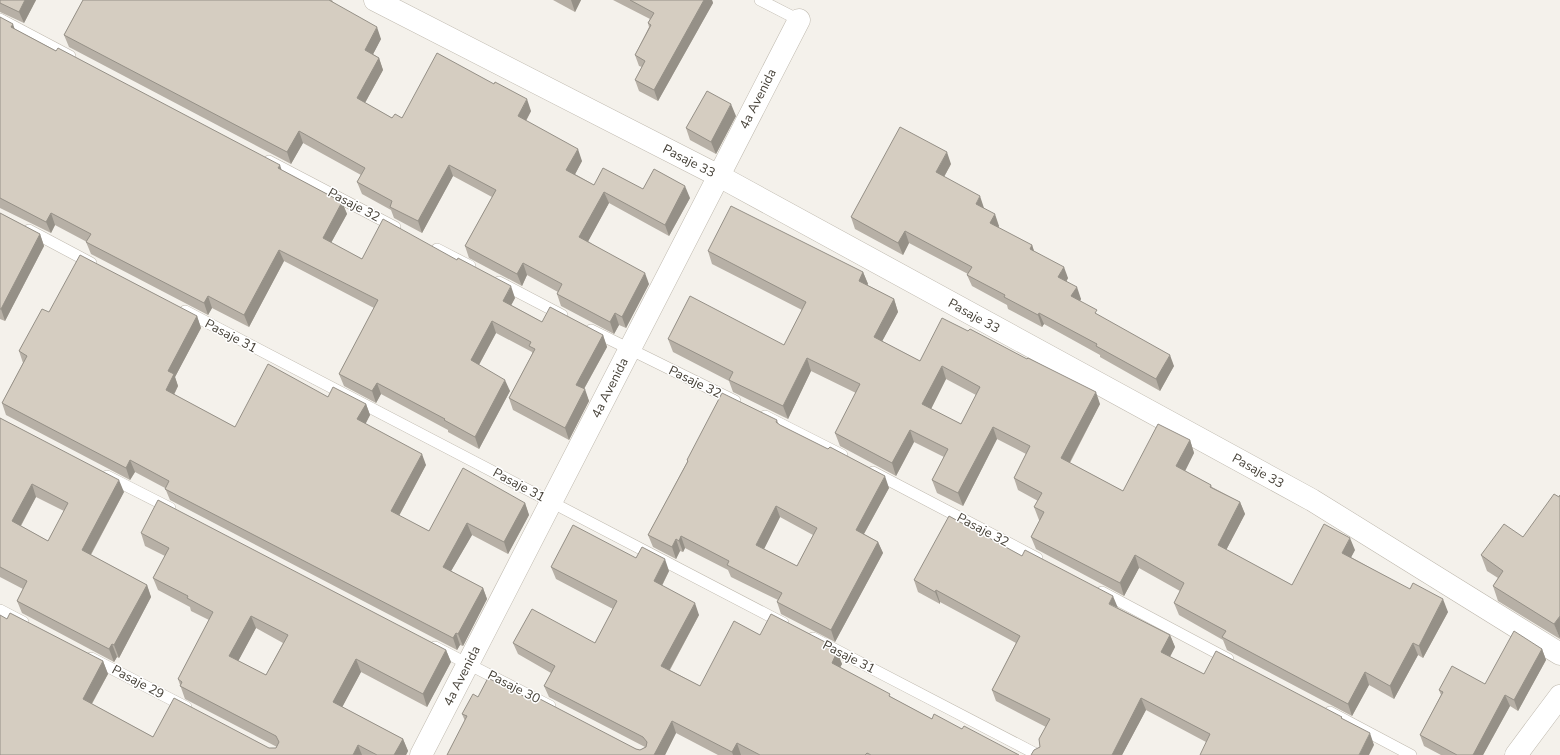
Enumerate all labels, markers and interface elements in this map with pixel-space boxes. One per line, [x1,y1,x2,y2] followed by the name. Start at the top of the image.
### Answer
[735,66,781,132] street label: 4a Avenida
[660,140,718,182] street label: Pasaje 33
[325,184,383,226] street label: Pasaje 32
[945,294,1003,338] street label: Pasaje 33
[202,315,260,357] street label: Pasaje 31
[587,355,633,421] street label: 4a Avenida
[665,361,725,403] street label: Pasaje 32
[1229,449,1287,493] street label: Pasaje 33
[490,464,548,506] street label: Pasaje 31
[954,509,1012,551] street label: Pasaje 32
[820,636,878,678] street label: Pasaje 31
[439,643,485,709] street label: 4a Avenida
[109,661,167,703] street label: Pasaje 29
[485,666,544,708] street label: Pasaje 30

